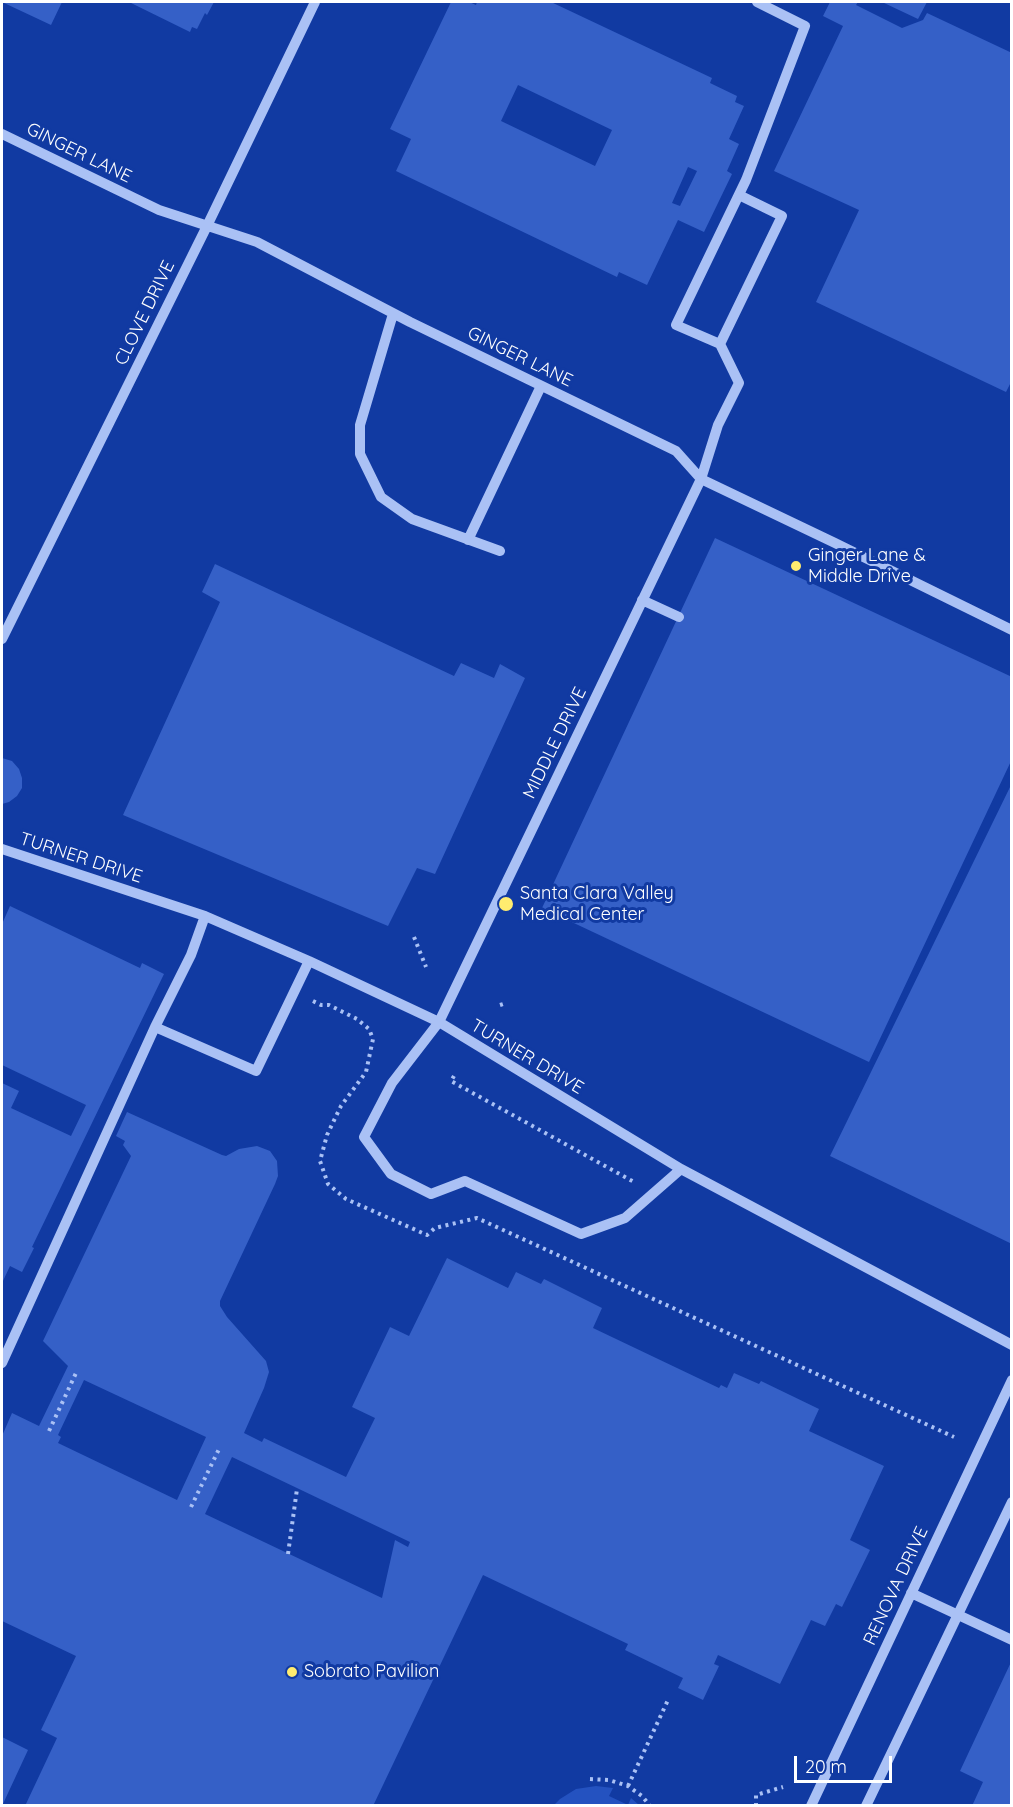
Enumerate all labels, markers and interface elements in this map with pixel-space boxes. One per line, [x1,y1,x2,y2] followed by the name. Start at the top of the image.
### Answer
[23,118,135,188] street label: GINGER LANE
[110,257,180,369] street label: CLOVE DRIVE
[464,322,576,392] street label: GINGER LANE
[808,545,926,588] place label: Ginger Lane & Middle Drive
[789,559,803,573] marker: Ginger Lane & Middle Drive
[519,684,591,802] street label: MIDDLE DRIVE
[17,828,145,888] street label: TURNER DRIVE
[520,883,674,926] place label: Santa Clara Valley Medical Center
[497,895,515,913] marker: Santa Clara Valley Medical Center
[467,1015,587,1099] street label: TURNER DRIVE
[859,1523,933,1649] street label: RENOVA DRIVE
[304,1661,439,1683] place label: Sobrato Pavilion
[285,1665,299,1679] marker: Sobrato Pavilion
[797,1744,894,1782] scale bar
[805,1755,847,1778] text: 20 m

